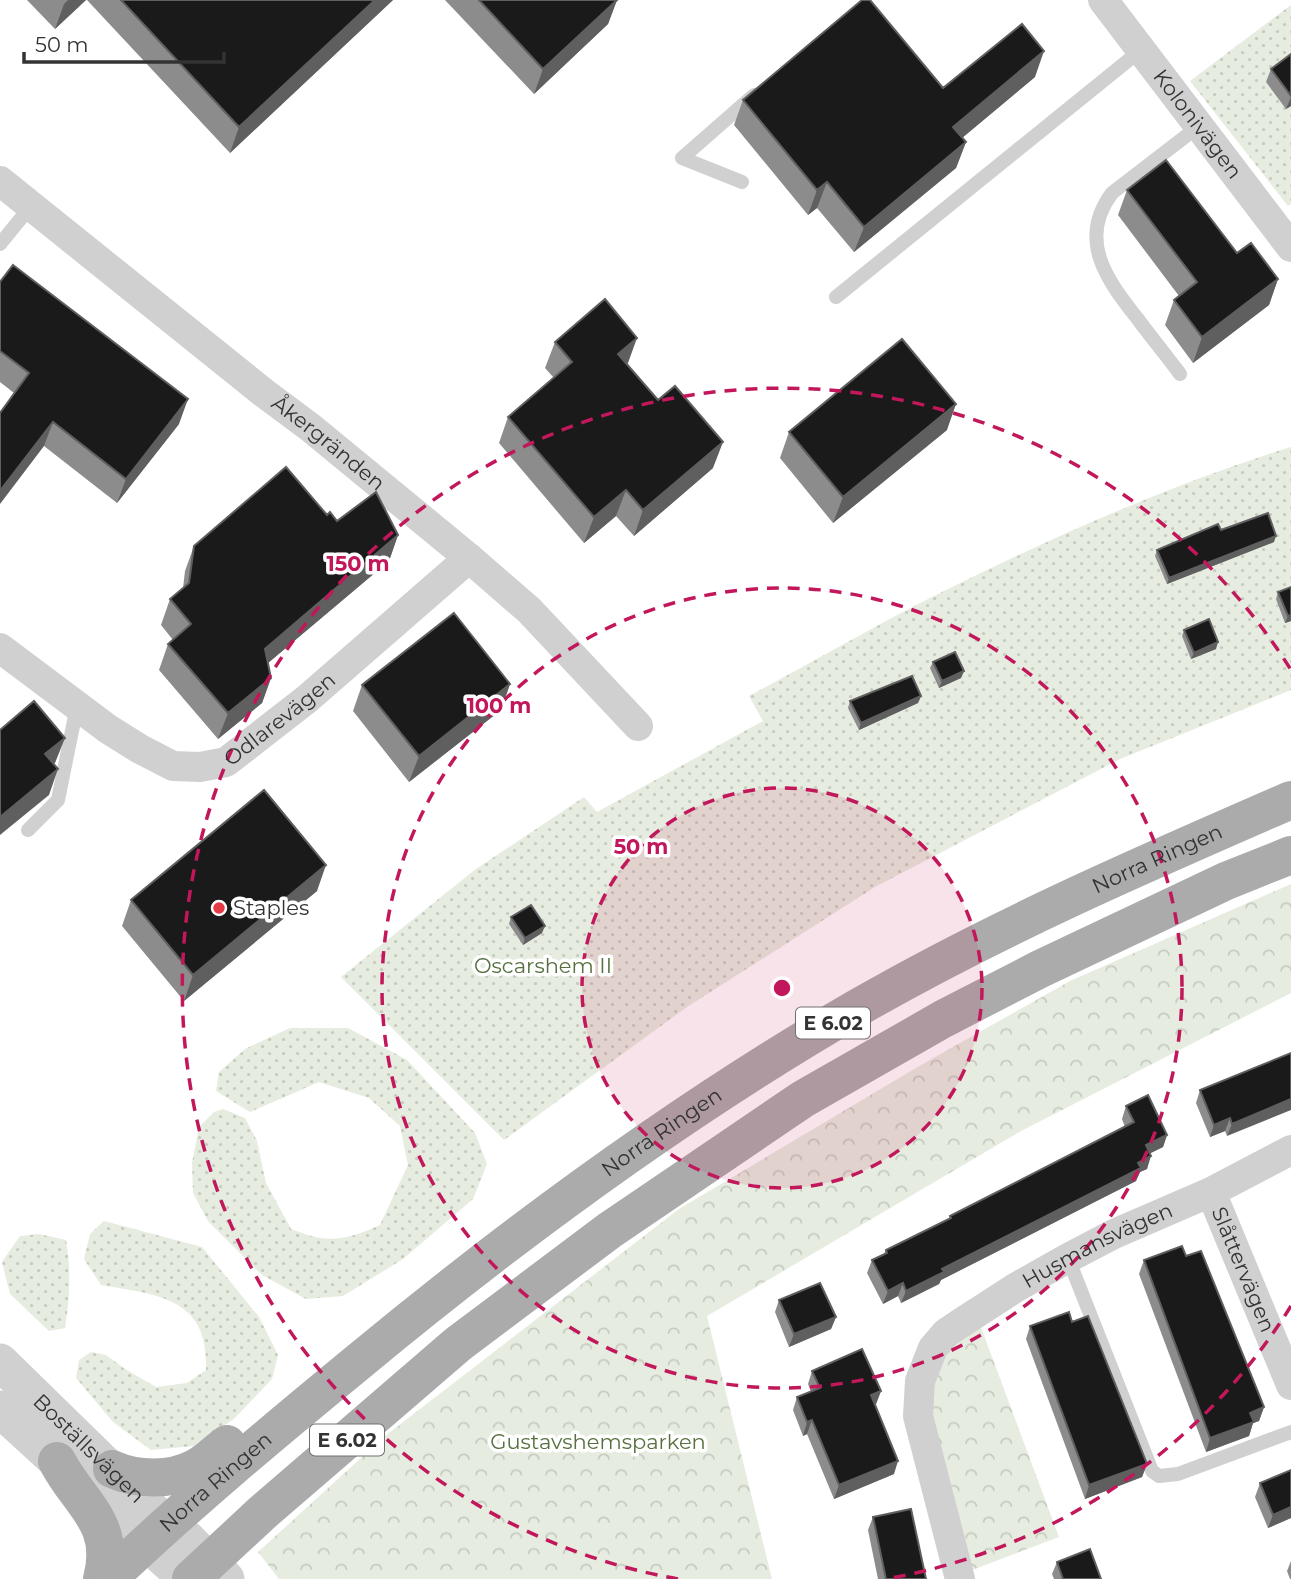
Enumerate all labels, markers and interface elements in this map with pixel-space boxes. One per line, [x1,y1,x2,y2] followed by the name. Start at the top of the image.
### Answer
[24,21,224,65] scale bar
[35,32,89,57] text: 50 m
[1148,64,1247,184] street label: Kolonivägen
[267,390,390,496] street label: Åkergränden
[327,551,389,576] text: 150 m
[219,667,340,771] street label: Odlarevägen
[467,693,531,718] text: 100 m
[1088,818,1226,899] street label: Norra Ringen
[614,834,668,859] text: 50 m
[233,895,309,920] place label: Staples
[211,900,227,916] marker: Staples
[474,953,612,978] park label: Oscarshem II
[770,976,794,1000] centre of rings
[796,1007,870,1038] road number: E 6.02
[596,1082,726,1182] street label: Norra Ringen
[1018,1197,1176,1293] street label: Husmansvägen
[1207,1203,1281,1336] street label: Slåttervägen
[28,1388,150,1508] street label: Boställsvägen
[310,1424,384,1456] road number: E 6.02
[154,1426,277,1537] street label: Norra Ringen
[490,1429,706,1454] park label: Gustavshemsparken

